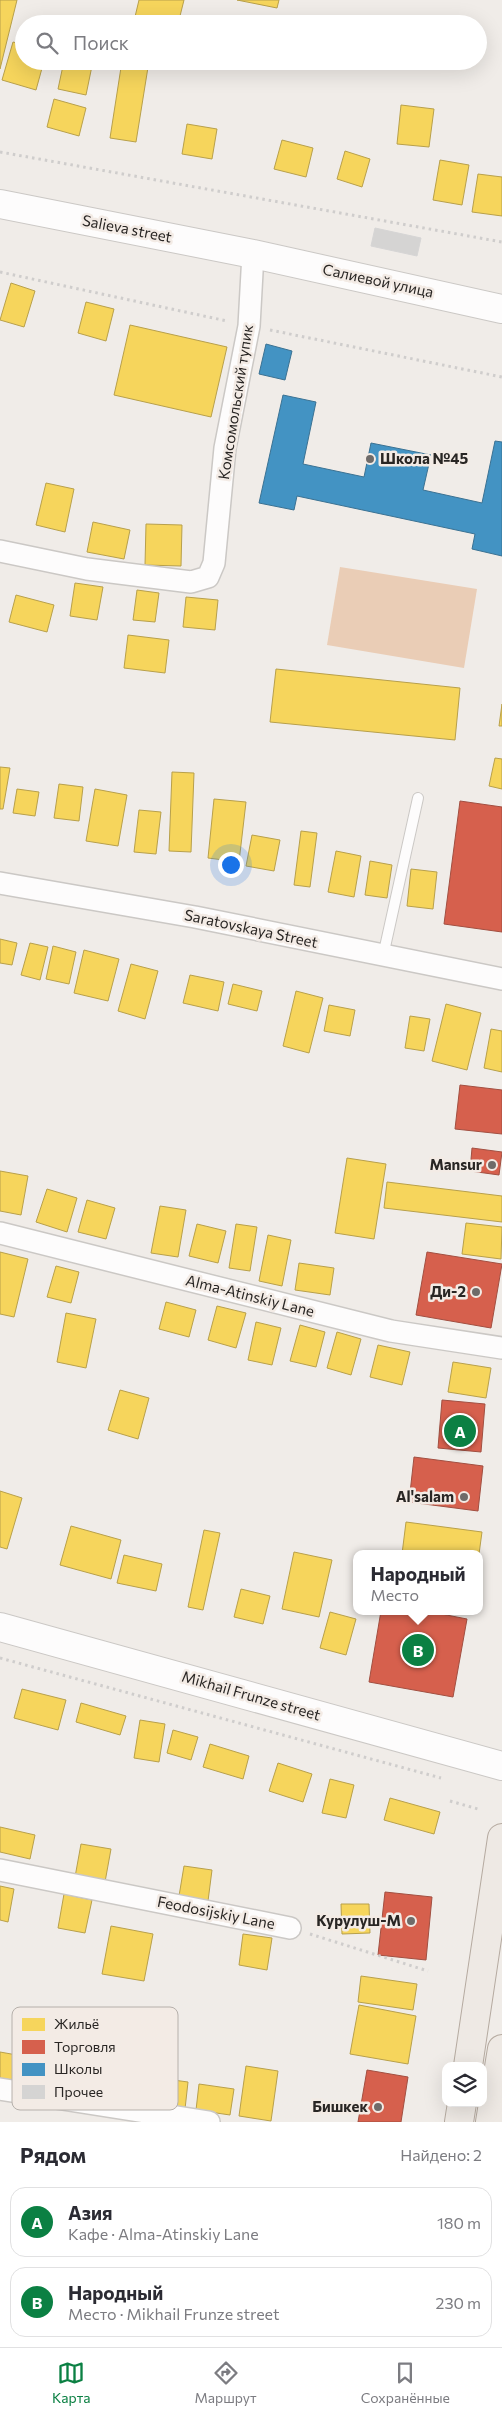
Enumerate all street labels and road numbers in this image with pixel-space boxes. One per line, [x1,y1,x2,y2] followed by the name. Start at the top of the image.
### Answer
[81,211,173,246] street label: Salieva street
[321,260,435,301] street label: Салиевой улица
[214,323,256,481] street label: Комсомольский тупик
[183,905,320,951] street label: Saratovskaya Street
[184,1270,316,1320] street label: Alma-Atinskiy Lane
[180,1667,323,1723] street label: Mikhail Frunze street
[156,1892,277,1932] street label: Feodosijskiy Lane

